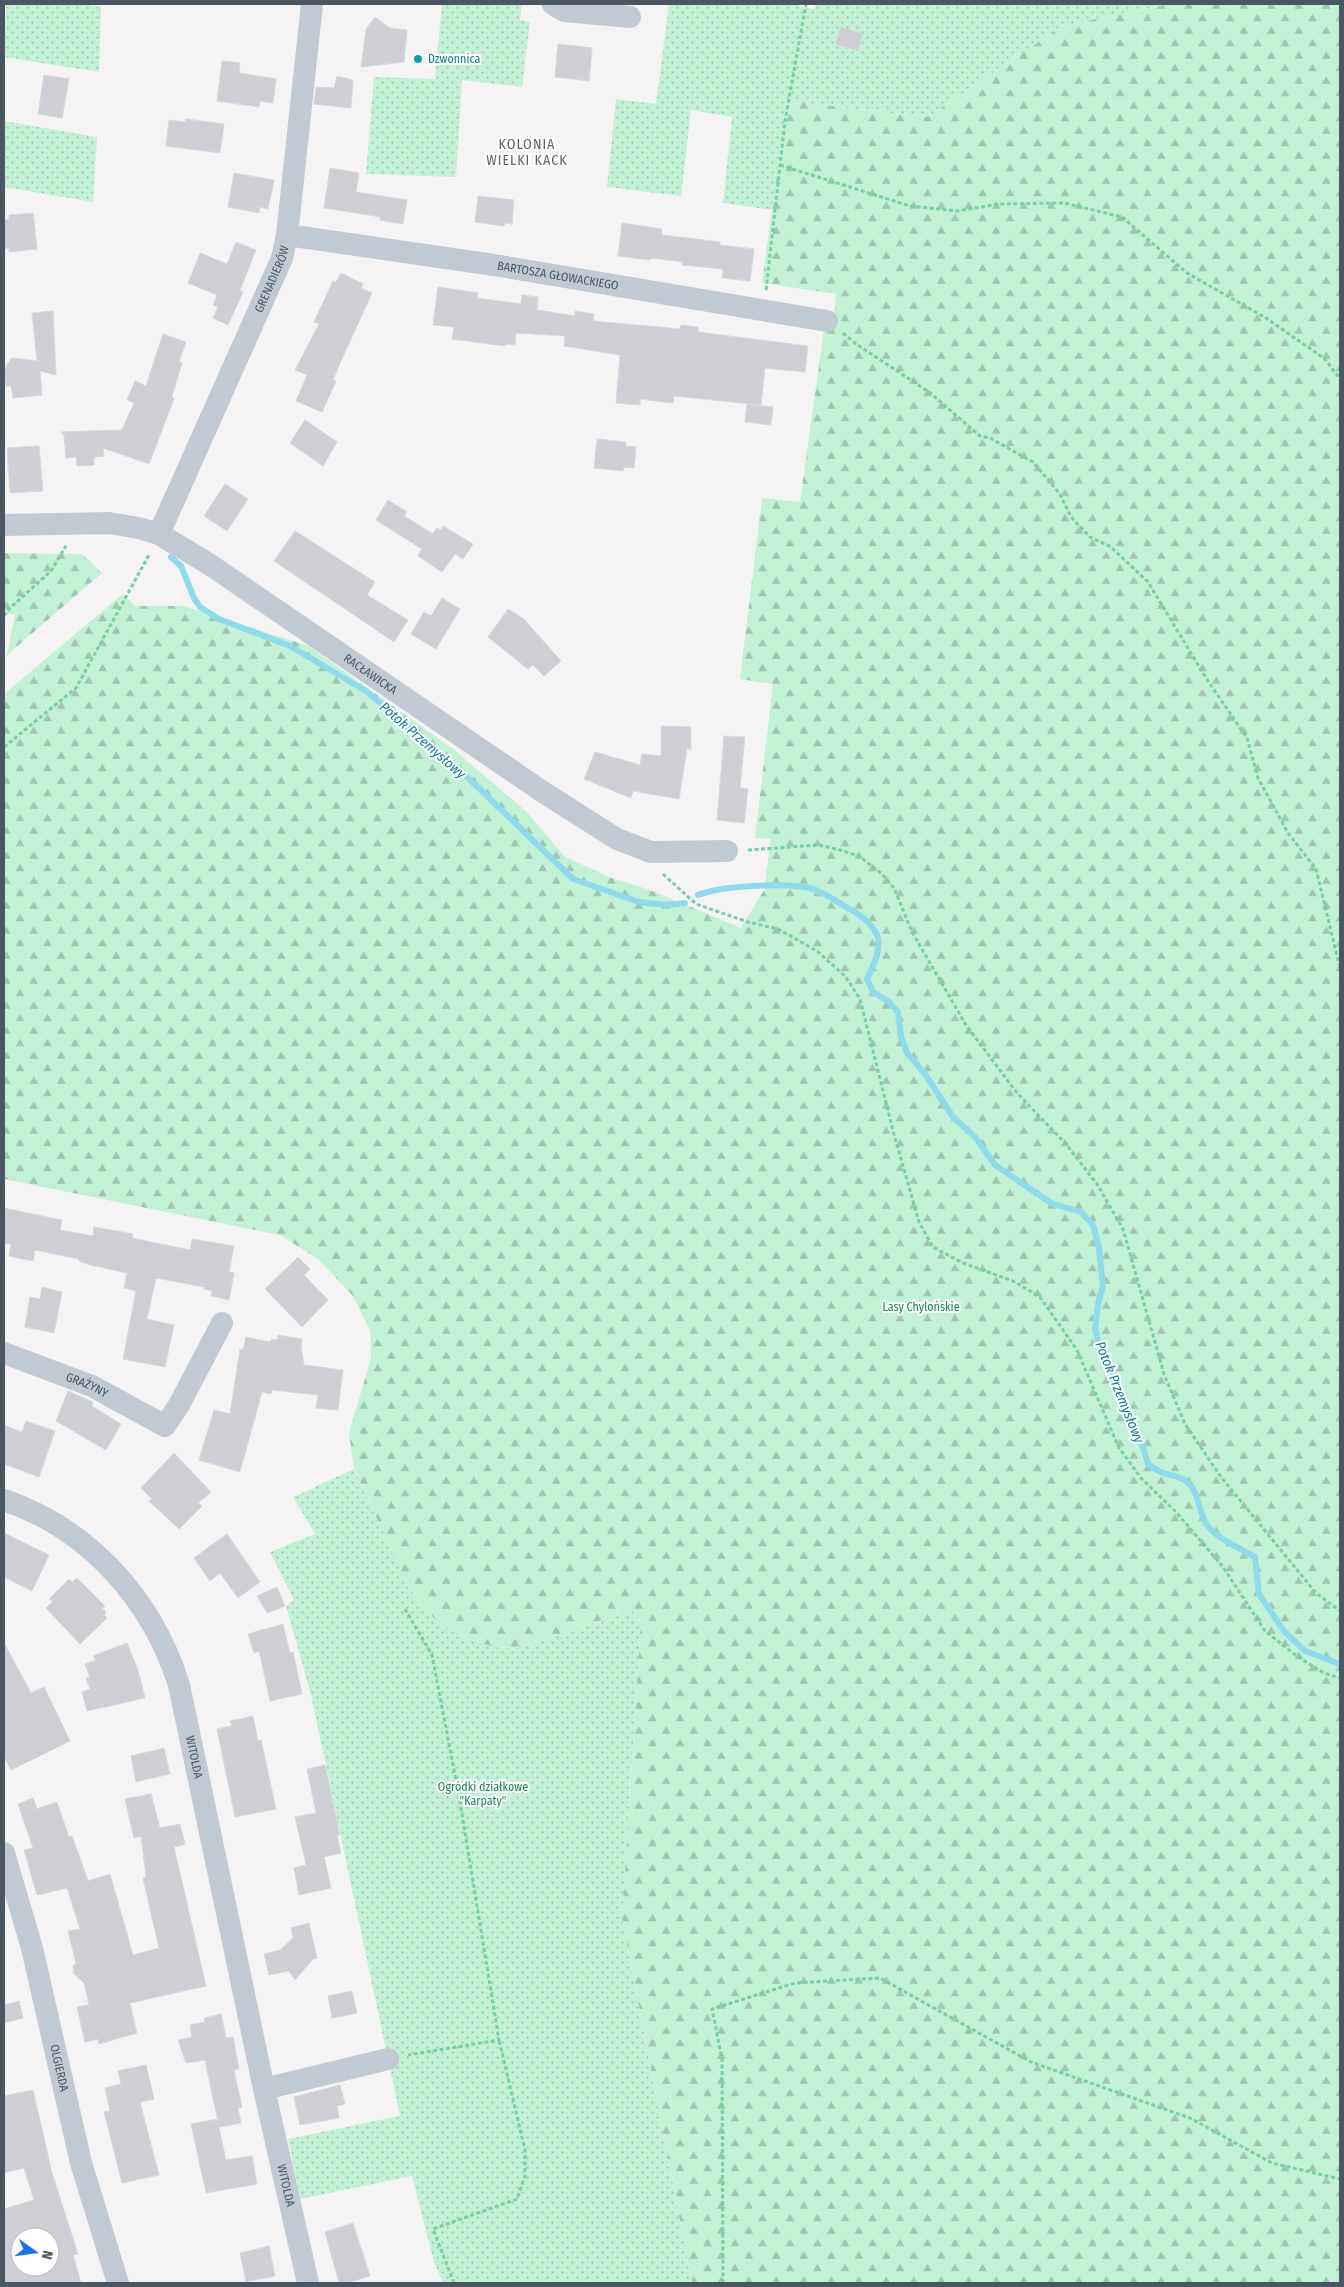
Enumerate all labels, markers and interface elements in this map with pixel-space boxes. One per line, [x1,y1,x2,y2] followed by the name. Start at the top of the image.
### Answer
[428,52,480,66] place label: Dzwonnica
[412,53,424,65] marker: Dzwonnica
[486,136,568,169] district label: KOLONIA WIELKI KACK
[252,244,292,315] street label: GRENADIERÓW
[496,259,620,293] street label: BARTOSZA GŁOWACKIEGO
[341,651,400,698] street label: RACŁAWICKA
[376,698,470,783] water label: Potok Przemysłowy
[882,1300,960,1314] park label: Lasy Chylońskie
[1091,1339,1148,1446] water label: Potok Przemysłowy
[64,1370,111,1400] street label: GRAŻYNY
[183,1735,206,1781] street label: WITOLDA
[438,1780,528,1808] park label: Ogródki działkowe "Karpaty"
[47,2043,72,2093] street label: OLGIERDA
[274,2163,298,2209] street label: WITOLDA
[10,2227,60,2277] north arrow
[38,2249,56,2261] text: N

